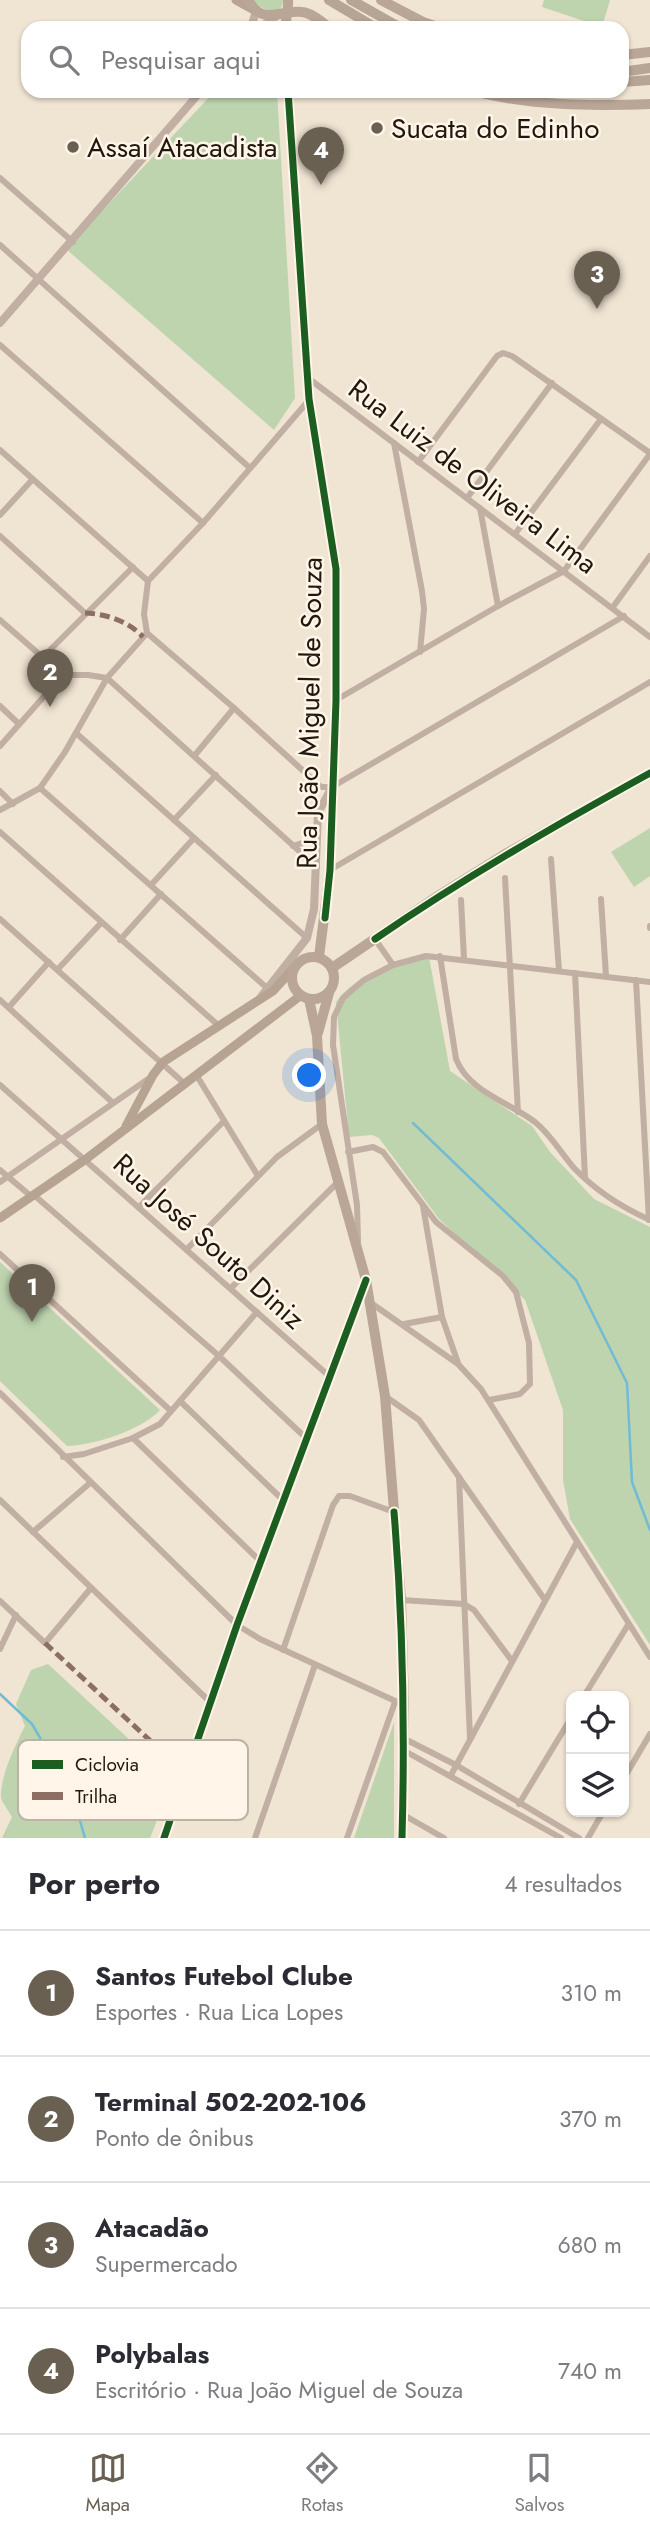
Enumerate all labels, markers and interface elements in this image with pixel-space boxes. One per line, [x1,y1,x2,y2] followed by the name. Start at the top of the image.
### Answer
[21,21,629,98] search box
[45,41,83,79] icon: search
[101,41,261,79] text: Pesquisar aqui
[391,108,599,149] place label: Sucata do Edinho
[369,120,385,136] marker: Sucata do Edinho
[87,127,277,168] place label: Assaí Atacadista
[298,127,344,185] pin: 4
[65,139,81,155] marker: Assaí Atacadista
[574,251,620,309] pin: 3
[340,369,606,584] street label: Rua Luiz de Oliveira Lima
[286,557,333,869] street label: Rua João Miguel de Souza
[27,649,73,707] pin: 2
[292,1058,326,1092] your location
[104,1144,314,1339] street label: Rua José Souto Diniz
[9,1264,55,1322] pin: 1
[566,1691,629,1817] map controls
[566,1691,629,1754] button: locate
[18,1740,248,1820] legend
[75,1751,139,1778] text: Ciclovia
[566,1754,629,1817] button: layers
[75,1783,117,1810] text: Trilha
[28,1862,160,1905] text: Por perto
[504,1867,622,1901] text: 4 resultados
[95,1957,353,1995] text: Santos Futebol Clube
[45,1976,57,2010] text: 1
[560,1976,622,2010] text: 310 m
[95,1995,343,2029] text: Esportes · Rua Lica Lopes
[95,2083,367,2121] text: Terminal 502-202-106
[43,2102,59,2136] text: 2
[559,2102,622,2136] text: 370 m
[95,2121,253,2155] text: Ponto de ônibus
[95,2209,209,2247] text: Atacadão
[44,2228,58,2262] text: 3
[558,2228,622,2262] text: 680 m
[95,2247,238,2281] text: Supermercado
[95,2335,209,2373] text: Polybalas
[43,2354,59,2388] text: 4
[558,2354,622,2388] text: 740 m
[95,2373,463,2407] text: Escritório · Rua João Miguel de Souza
[86,2449,130,2518] tab: Mapa
[301,2449,343,2518] tab: Rotas
[514,2449,564,2518] tab: Salvos

